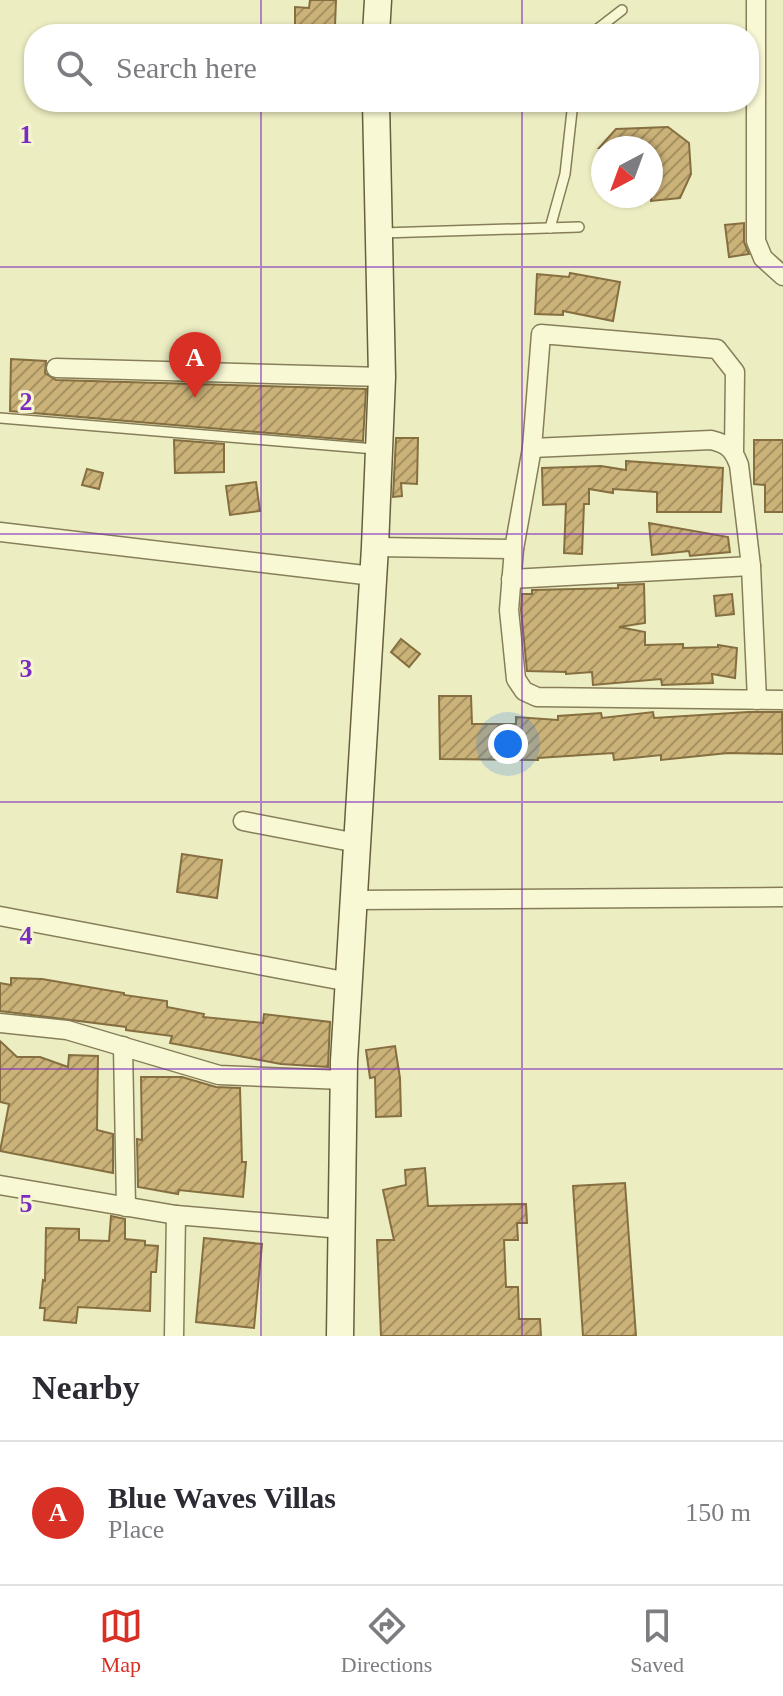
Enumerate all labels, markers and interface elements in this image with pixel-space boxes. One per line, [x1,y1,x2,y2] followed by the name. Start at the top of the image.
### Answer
[24,24,759,112] search box
[52,46,96,90] icon: search
[116,51,257,84] text: Search here
[20,120,33,149] text: 1
[591,136,663,208] north arrow
[169,332,221,398] pin: A
[20,387,33,416] text: 2
[20,654,33,683] text: 3
[488,724,528,764] your location
[20,921,33,950] text: 4
[20,1189,33,1218] text: 5
[32,1369,140,1406] text: Nearby
[108,1481,336,1514] text: Blue Waves Villas
[49,1498,67,1527] text: A
[685,1498,751,1527] text: 150 m
[108,1515,164,1544] text: Place
[99,1604,143,1678] tab: Map
[341,1604,432,1678] tab: Directions
[630,1604,684,1678] tab: Saved

